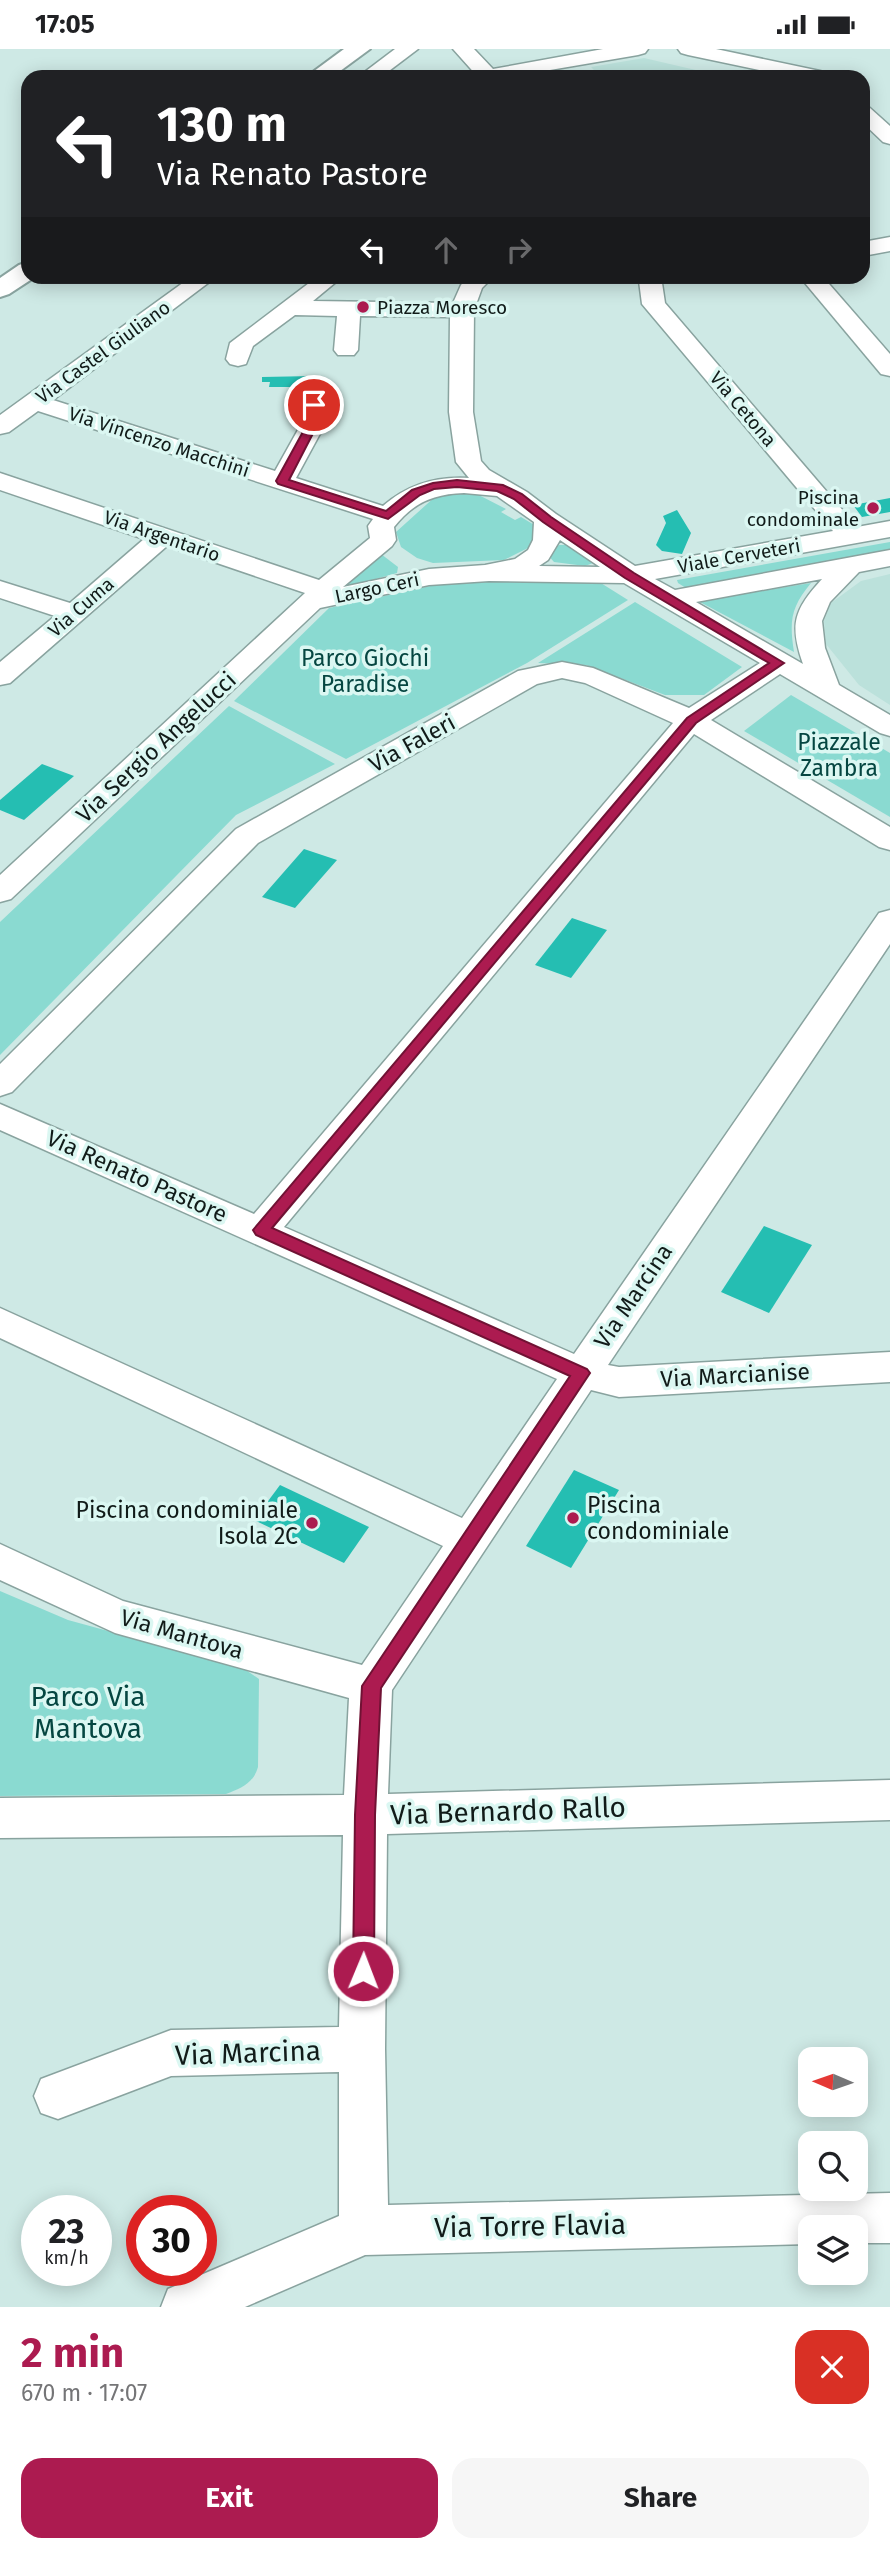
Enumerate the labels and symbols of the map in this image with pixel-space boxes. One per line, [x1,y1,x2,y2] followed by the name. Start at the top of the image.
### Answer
[31,296,175,408] street label: Via Castel Giuliano
[377,296,507,319] place label: Piazza Moresco
[355,299,371,315] marker: Piazza Moresco
[705,367,781,451] street label: Via Cetona
[284,375,344,435] pin
[66,402,252,482] street label: Via Vincenzo Macchini
[747,486,859,531] place label: Piscina condominale
[865,500,881,516] marker: Piscina condominale
[101,505,223,567] street label: Via Argentario
[676,534,802,578] street label: Viale Cerveteri
[333,568,421,608] street label: Largo Ceri
[44,572,118,642] street label: Via Cuma
[301,644,429,698] park label: Parco Giochi Paradise
[70,666,242,828] street label: Via Sergio Angelucci
[364,708,460,778] street label: Via Faleri
[797,728,881,782] park label: Piazzale Zambra
[42,1124,232,1228] street label: Via Renato Pastore
[588,1238,678,1354] street label: Via Marcina
[660,1357,810,1393] street label: Via Marcianise
[587,1491,729,1545] place label: Piscina condominiale
[76,1496,298,1550] place label: Piscina condominiale Isola 2C
[565,1510,581,1526] marker: Piscina condominiale
[304,1515,320,1531] marker: Piscina condominiale Isola 2C
[117,1603,247,1665] street label: Via Mantova
[30,1680,146,1745] park label: Parco Via Mantova
[390,1790,626,1832] street label: Via Bernardo Rallo
[326,1934,400,2008] position arrow
[174,2034,322,2072] street label: Via Marcina
[798,2047,868,2117] north arrow
[126,2195,217,2286] speed limit sign: 30
[434,2208,626,2244] street label: Via Torre Flavia

